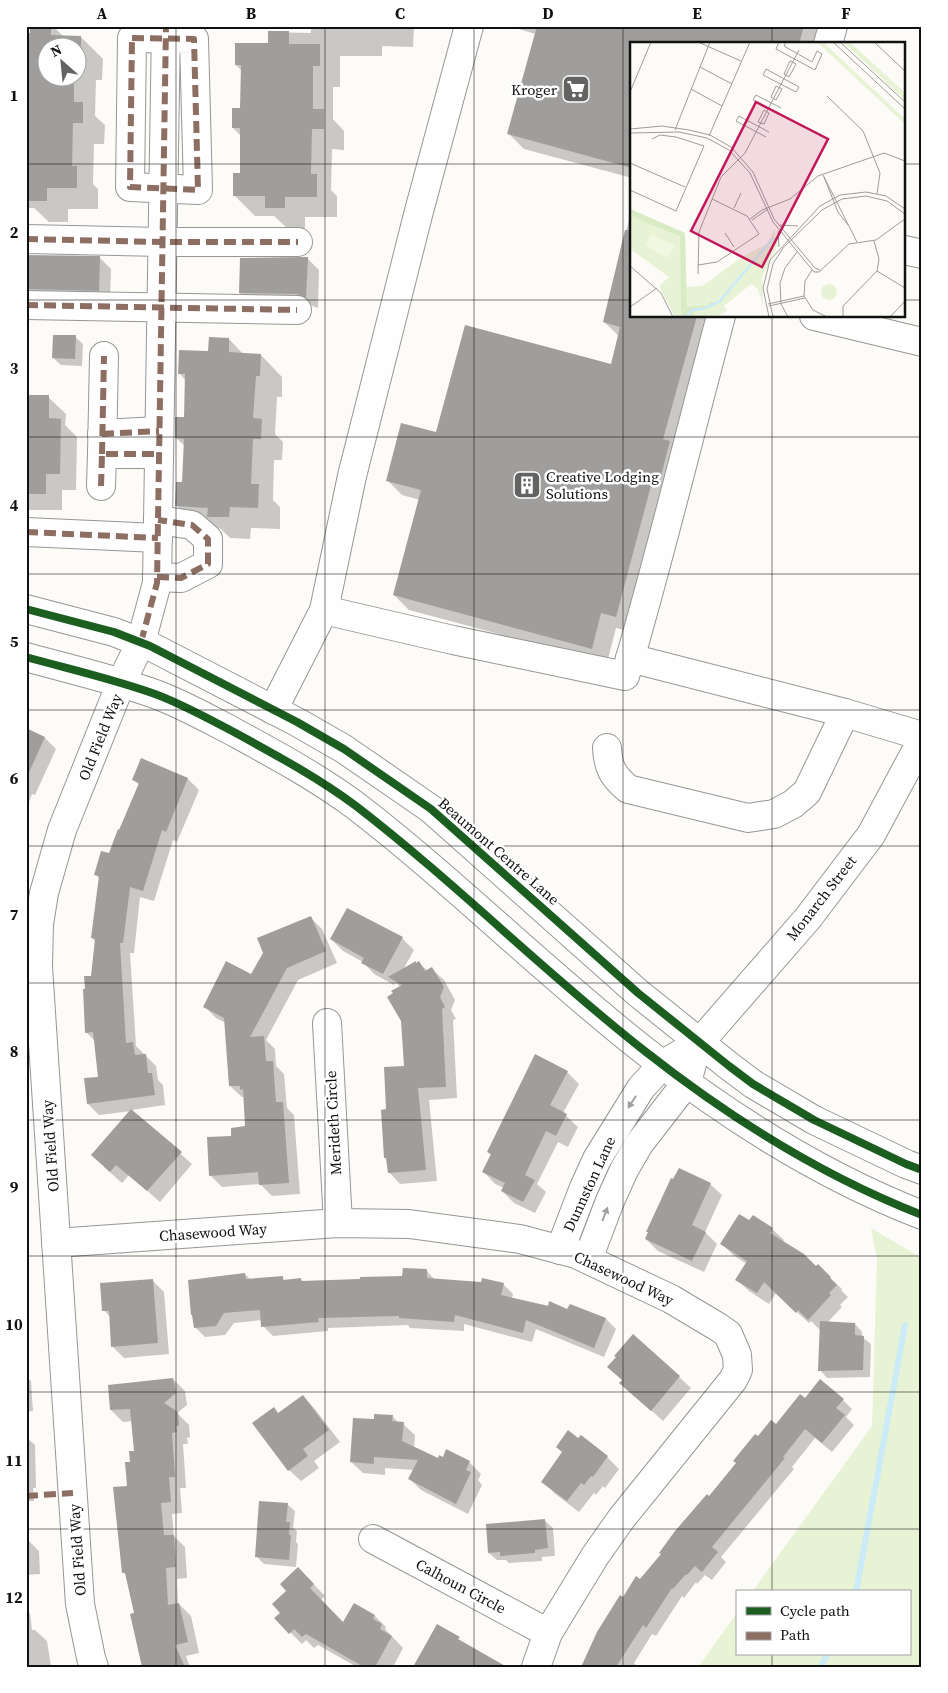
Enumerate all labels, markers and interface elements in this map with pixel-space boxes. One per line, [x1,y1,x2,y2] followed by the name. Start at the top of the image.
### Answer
[97,2,108,24] text: A
[246,2,257,24] text: B
[395,2,405,24] text: C
[542,2,554,24] text: D
[692,2,702,24] text: E
[841,2,851,24] text: F
[38,38,88,88] north arrow
[47,39,65,62] text: N
[630,42,906,318] inset map
[561,74,591,104] supermarket icon: Kroger
[511,79,558,100] place label: Kroger
[10,84,18,106] text: 1
[10,221,19,243] text: 2
[10,357,19,379] text: 3
[546,466,659,504] place label: Creative Lodging Solutions
[512,470,542,500] building icon: Creative Lodging Solutions
[10,494,19,516] text: 4
[10,630,19,652] text: 5
[73,690,127,784] street label: Old Field Way
[10,767,19,789] text: 6
[434,793,564,910] street label: Beaumont Centre Lane
[781,851,861,945] street label: Monarch Street
[10,903,19,925] text: 7
[10,1040,18,1062] text: 8
[320,1070,346,1176] street label: Merideth Circle
[627,1096,636,1109] one-way arrow
[36,1099,64,1193] street label: Old Field Way
[558,1133,620,1235] street label: Dunnston Lane
[10,1176,19,1198] text: 9
[601,1206,609,1221] one-way arrow
[158,1218,268,1246] street label: Chasewood Way
[571,1246,678,1310] street label: Chasewood Way
[5,1313,23,1335] text: 10
[5,1449,23,1471] text: 11
[63,1503,91,1597] street label: Old Field Way
[412,1553,510,1619] street label: Calhoun Circle
[5,1586,23,1608] text: 12
[736,1590,910,1656] legend
[780,1600,850,1621] text: Cycle path
[780,1624,810,1645] text: Path

